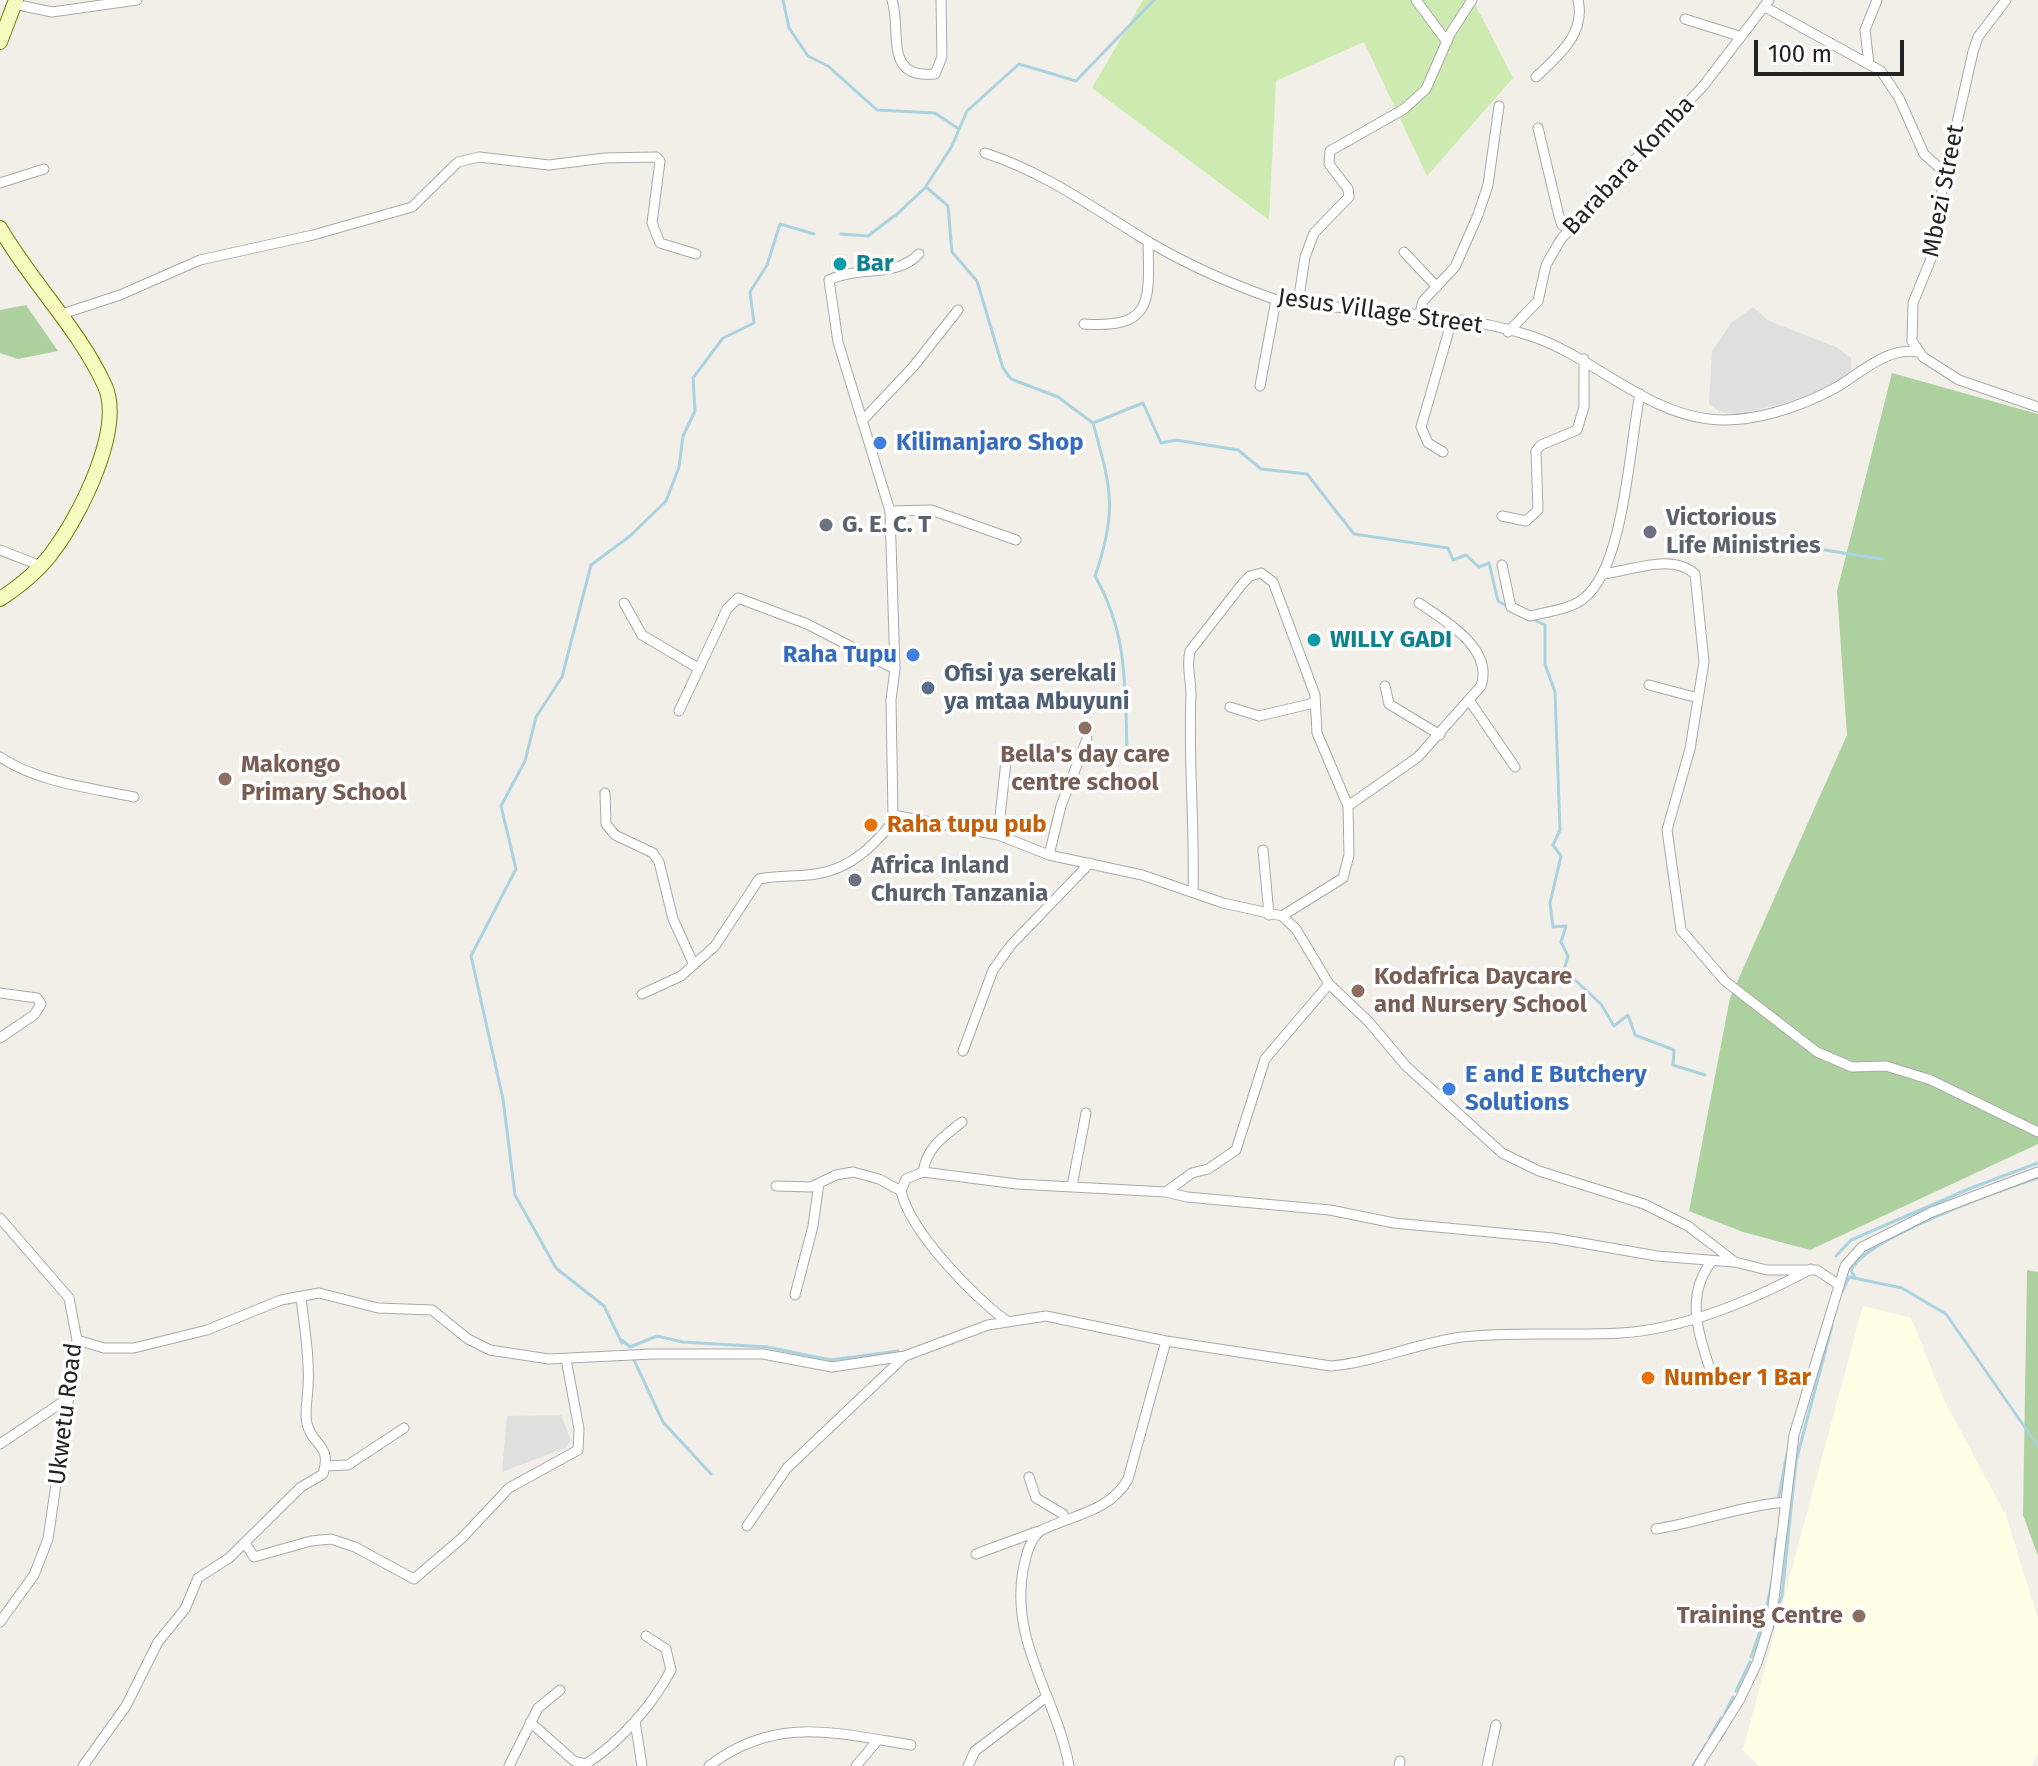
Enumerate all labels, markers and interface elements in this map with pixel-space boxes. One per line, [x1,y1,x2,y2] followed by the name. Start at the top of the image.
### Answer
[1758,24,1908,74] scale bar
[1768,40,1832,68] text: 100 m
[1557,91,1701,241] street label: Barabara Komba
[1917,122,1971,260] street label: Mbezi Street
[856,250,894,278] place label: Bar
[831,255,849,273] marker: Bar
[1276,283,1484,341] street label: Jesus Village Street
[896,429,1084,457] place label: Kilimanjaro Shop
[871,434,889,452] marker: Kilimanjaro Shop
[1666,504,1821,560] place label: Victorious Life Ministries
[842,511,931,539] place label: G. E. C. T
[817,516,835,534] marker: G. E. C. T
[1641,523,1659,541] marker: Victorious Life Ministries
[1330,626,1452,654] place label: WILLY GADI
[1305,631,1323,649] marker: WILLY GADI
[783,641,897,669] place label: Raha Tupu
[904,646,922,664] marker: Raha Tupu
[944,660,1130,716] place label: Ofisi ya serekali ya mtaa Mbuyuni
[919,679,937,697] marker: Ofisi ya serekali ya mtaa Mbuyuni
[1076,719,1094,737] marker: Bella's day care centre school
[1000,741,1170,797] place label: Bella's day care centre school
[241,751,407,807] place label: Makongo Primary School
[216,770,234,788] marker: Makongo Primary School
[887,811,1047,839] place label: Raha tupu pub
[862,816,880,834] marker: Raha tupu pub
[871,852,1048,908] place label: Africa Inland Church Tanzania
[846,871,864,889] marker: Africa Inland Church Tanzania
[1374,963,1587,1019] place label: Kodafrica Daycare and Nursery School
[1349,982,1367,1000] marker: Kodafrica Daycare and Nursery School
[1465,1061,1647,1117] place label: E and E Butchery Solutions
[1440,1080,1458,1098] marker: E and E Butchery Solutions
[43,1341,89,1487] street label: Ukwetu Road
[1664,1364,1811,1392] place label: Number 1 Bar
[1639,1369,1657,1387] marker: Number 1 Bar
[1677,1602,1843,1630] place label: Training Centre
[1850,1607,1868,1625] marker: Training Centre

